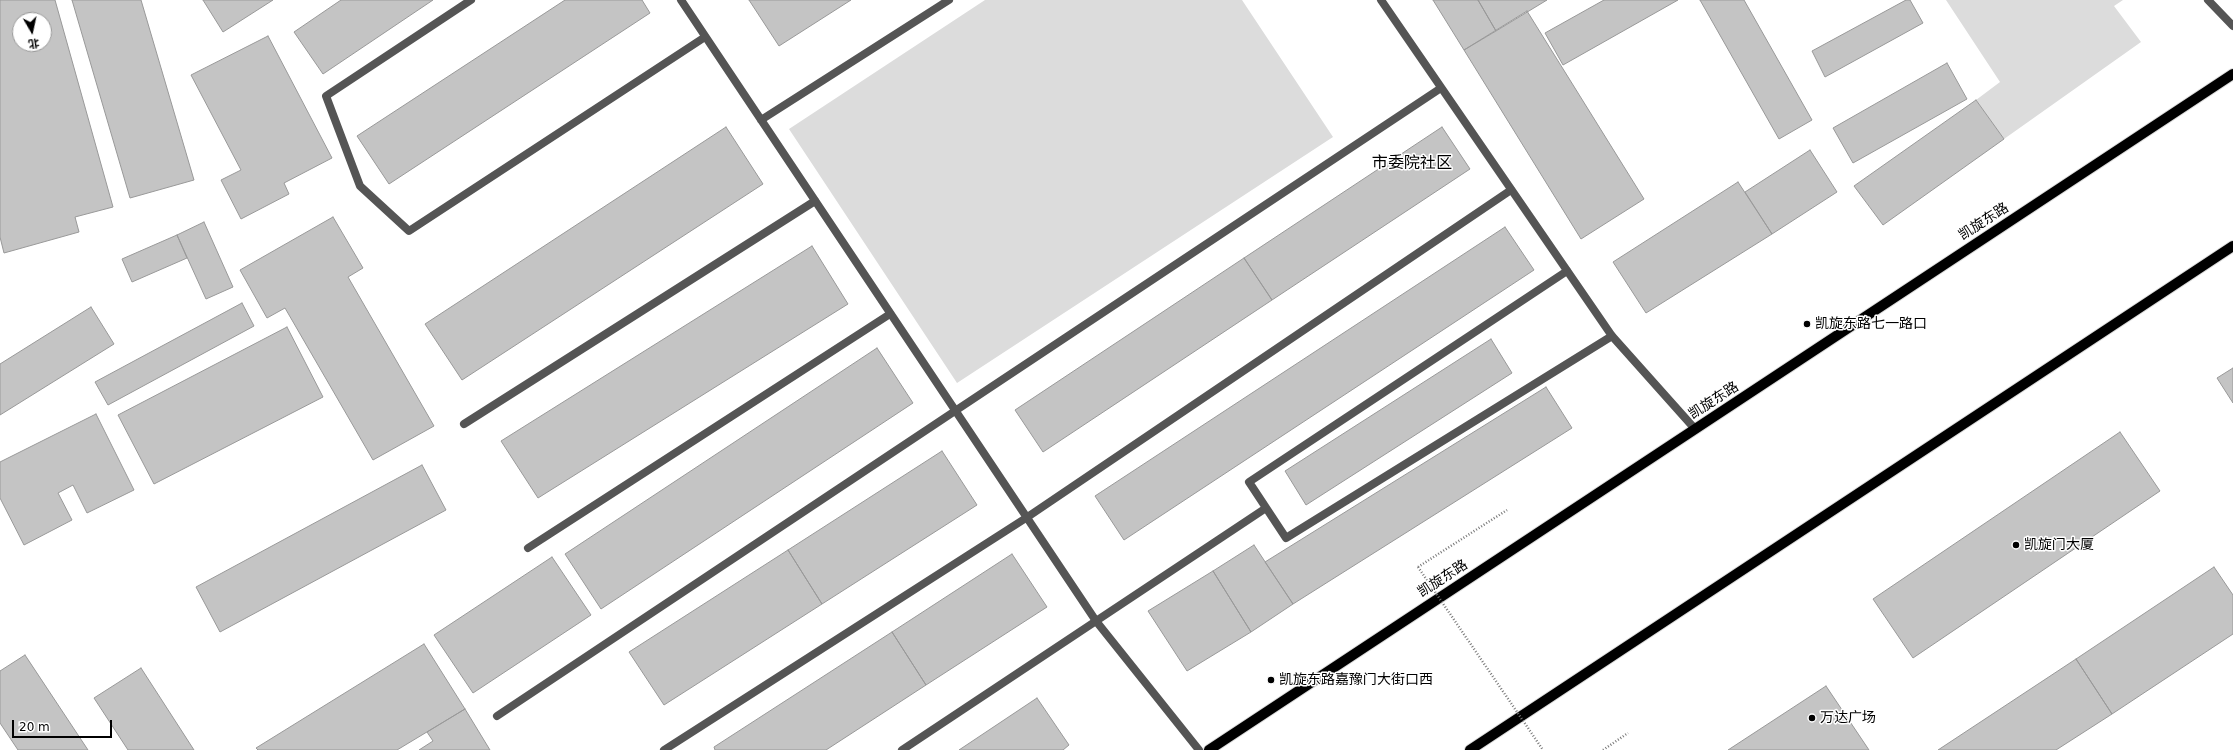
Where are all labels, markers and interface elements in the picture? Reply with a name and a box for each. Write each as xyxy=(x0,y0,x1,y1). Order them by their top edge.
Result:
north arrow xyxy=(12,12,52,52)
text: 北 xyxy=(27,36,40,51)
district label: 市委院社区 xyxy=(1372,154,1452,174)
street label: 凯旋东路 xyxy=(1956,200,2012,244)
place label: 凯旋东路七一路口 xyxy=(1815,316,1927,332)
marker: 凯旋东路七一路口 xyxy=(1802,319,1812,329)
street label: 凯旋东路 xyxy=(1686,379,1742,423)
place label: 凯旋门大厦 xyxy=(2024,537,2094,553)
marker: 凯旋门大厦 xyxy=(2011,540,2021,550)
street label: 凯旋东路 xyxy=(1415,557,1471,601)
place label: 凯旋东路嘉豫门大街口西 xyxy=(1279,672,1433,688)
marker: 凯旋东路嘉豫门大街口西 xyxy=(1266,675,1276,685)
place label: 万达广场 xyxy=(1820,710,1876,726)
scale bar xyxy=(14,712,114,738)
marker: 万达广场 xyxy=(1807,713,1817,723)
text: 20 m xyxy=(19,720,50,734)

